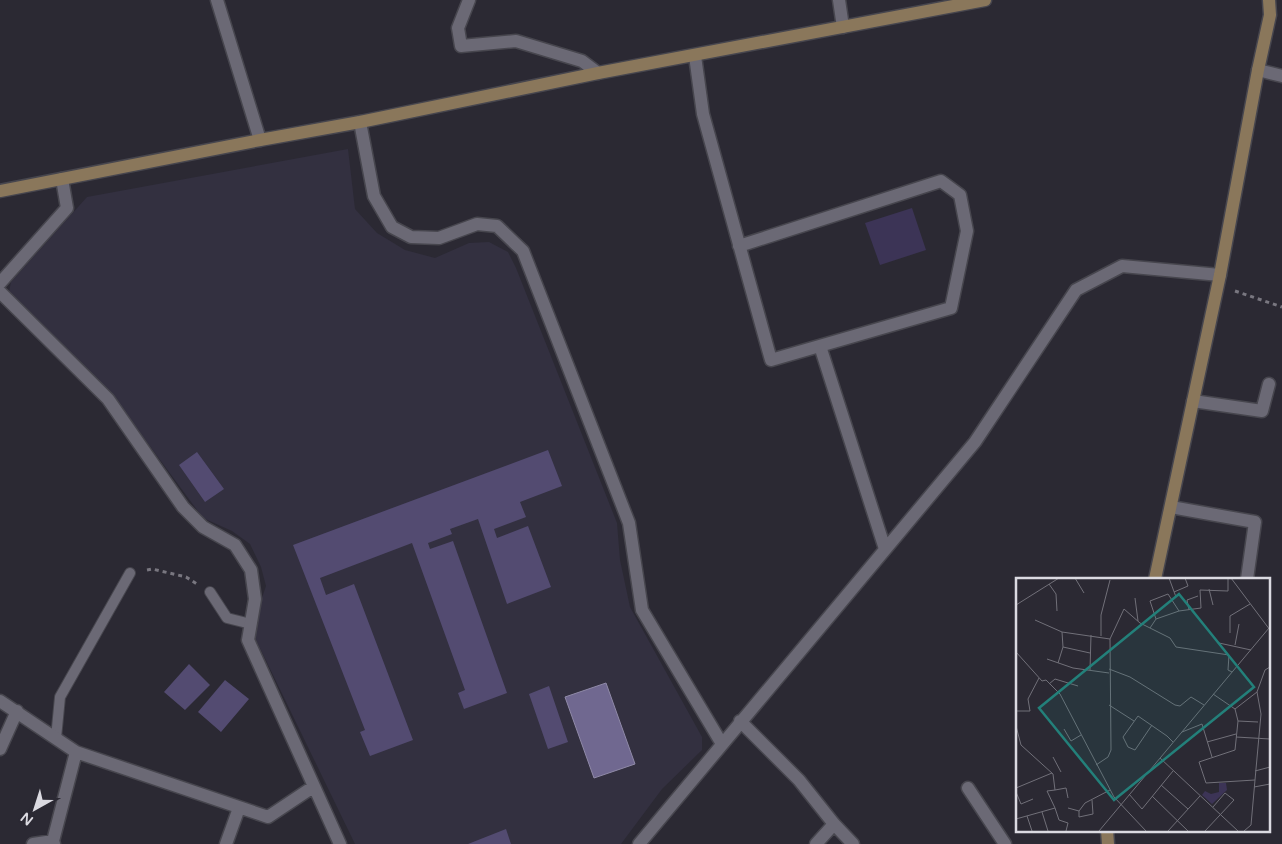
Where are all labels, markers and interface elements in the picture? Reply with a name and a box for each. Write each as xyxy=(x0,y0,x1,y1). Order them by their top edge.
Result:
inset map xyxy=(1016,578,1270,832)
north arrow xyxy=(10,784,60,834)
text: N xyxy=(17,809,37,829)

